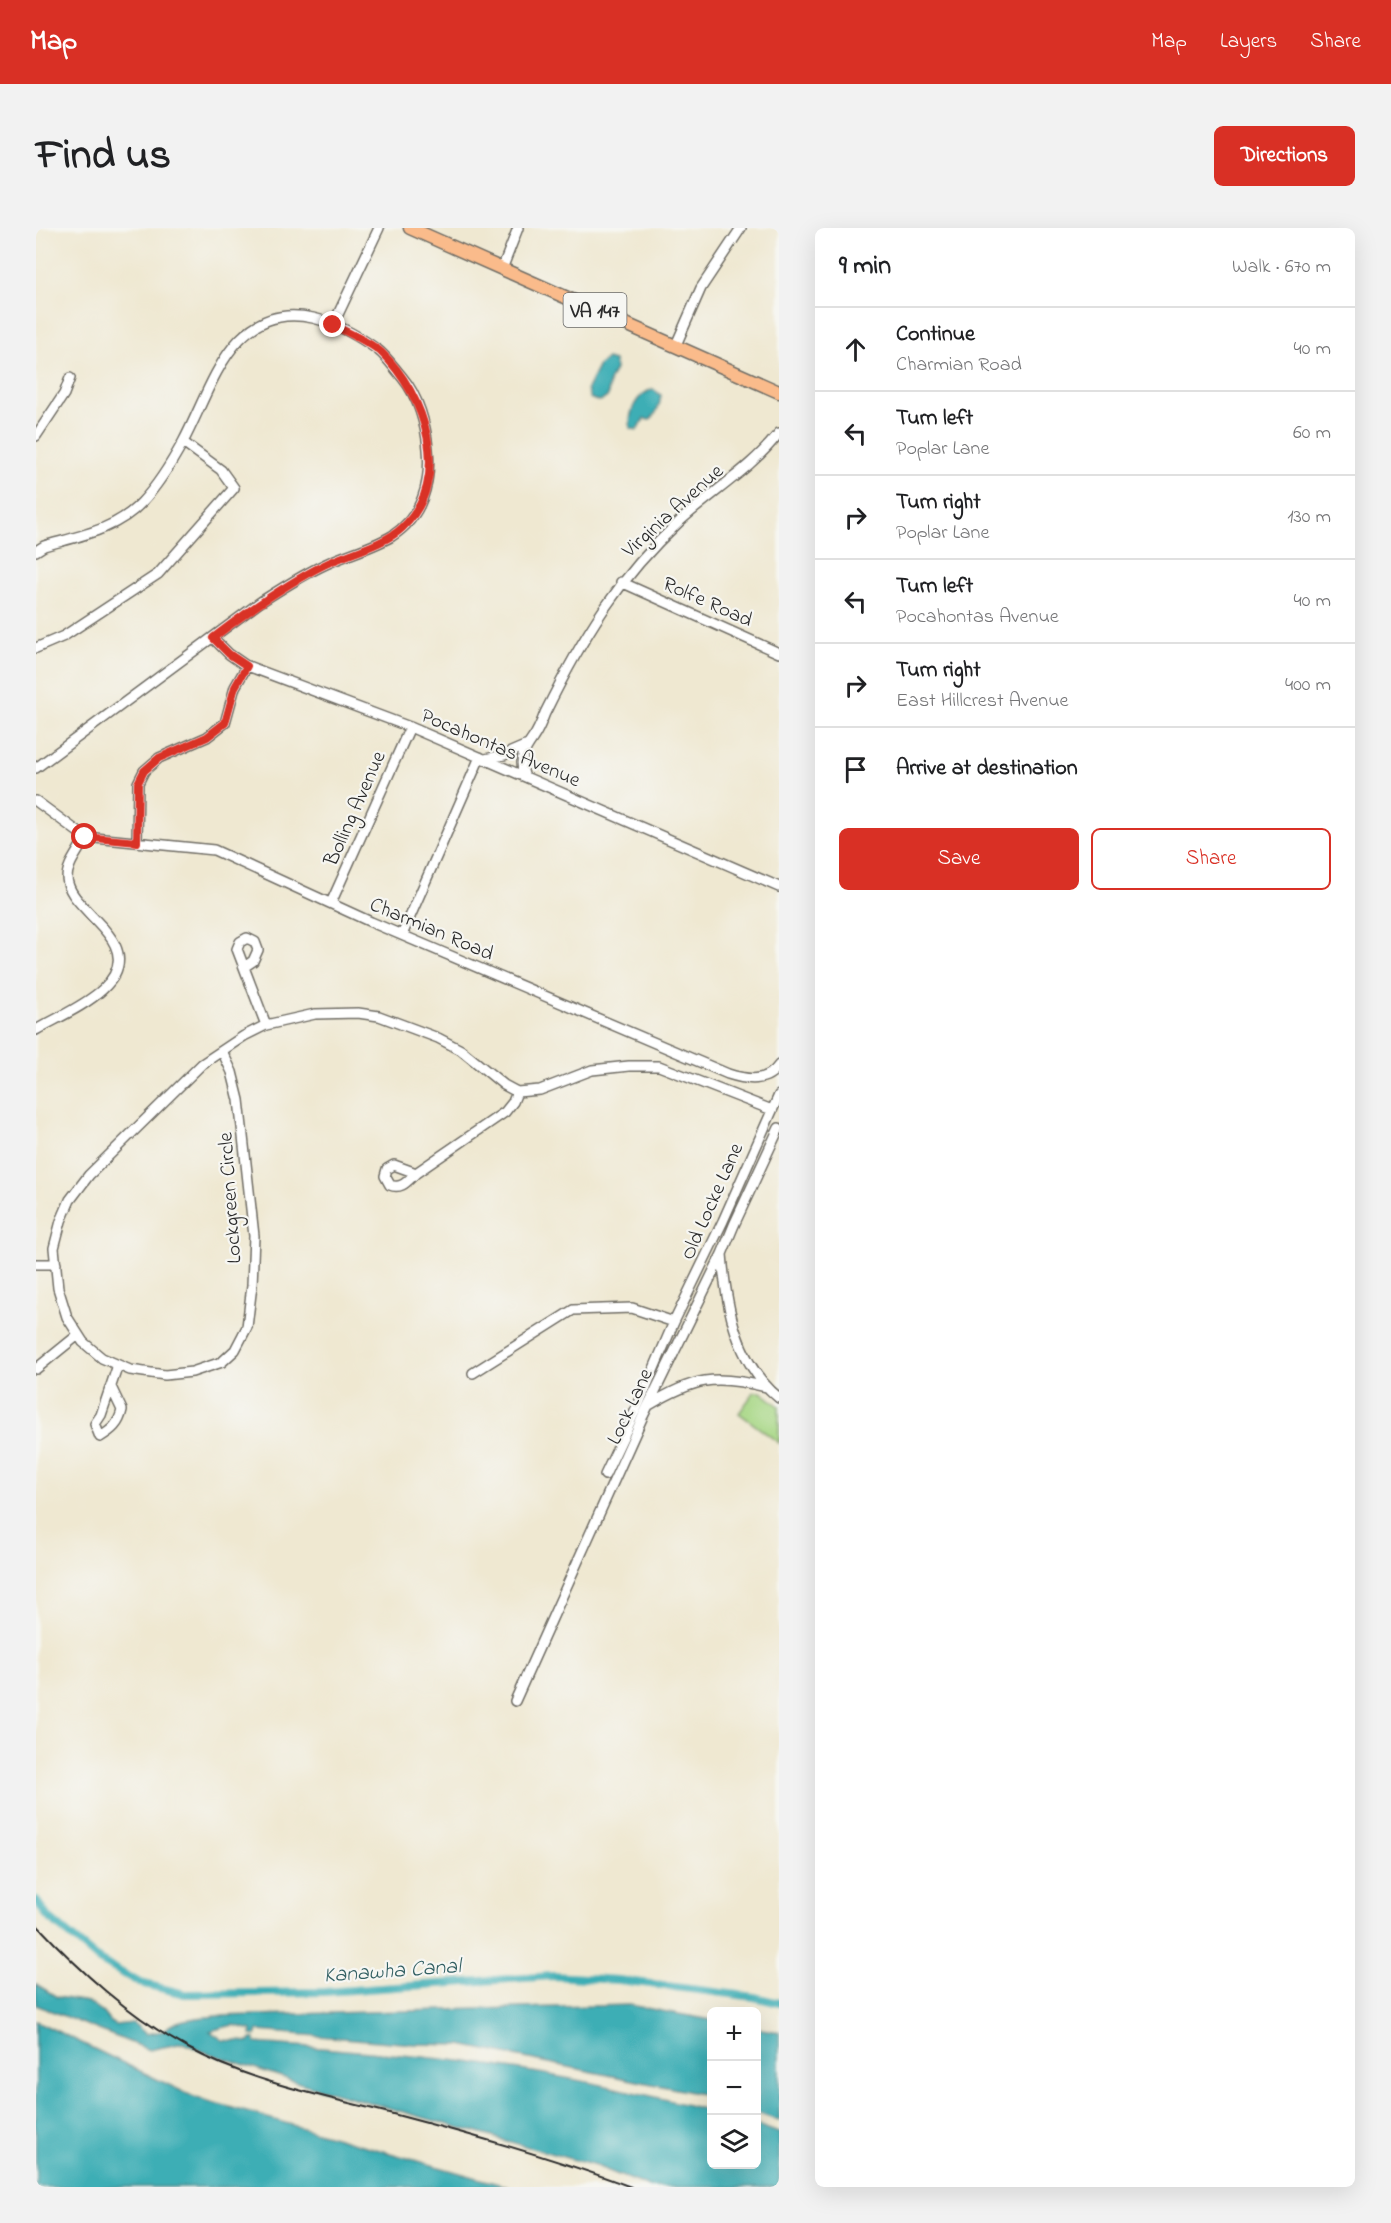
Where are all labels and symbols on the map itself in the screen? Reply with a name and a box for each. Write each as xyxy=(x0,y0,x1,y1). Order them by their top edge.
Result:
road number: VA 147 xyxy=(564,293,626,327)
route end xyxy=(319,311,345,337)
street label: Virginia Avenue xyxy=(615,457,733,568)
street label: Rolfe Road xyxy=(657,570,757,636)
street label: Pocahontas Avenue xyxy=(416,702,585,796)
street label: Bolling Avenue xyxy=(317,746,397,873)
route start xyxy=(71,823,97,849)
street label: Charmian Road xyxy=(365,890,498,970)
street label: Lockgreen Circle xyxy=(211,1130,253,1265)
street label: Old Locke Lane xyxy=(674,1138,752,1265)
street label: Lock Lane xyxy=(600,1363,662,1450)
water label: Kanawha Canal xyxy=(323,1951,464,1993)

